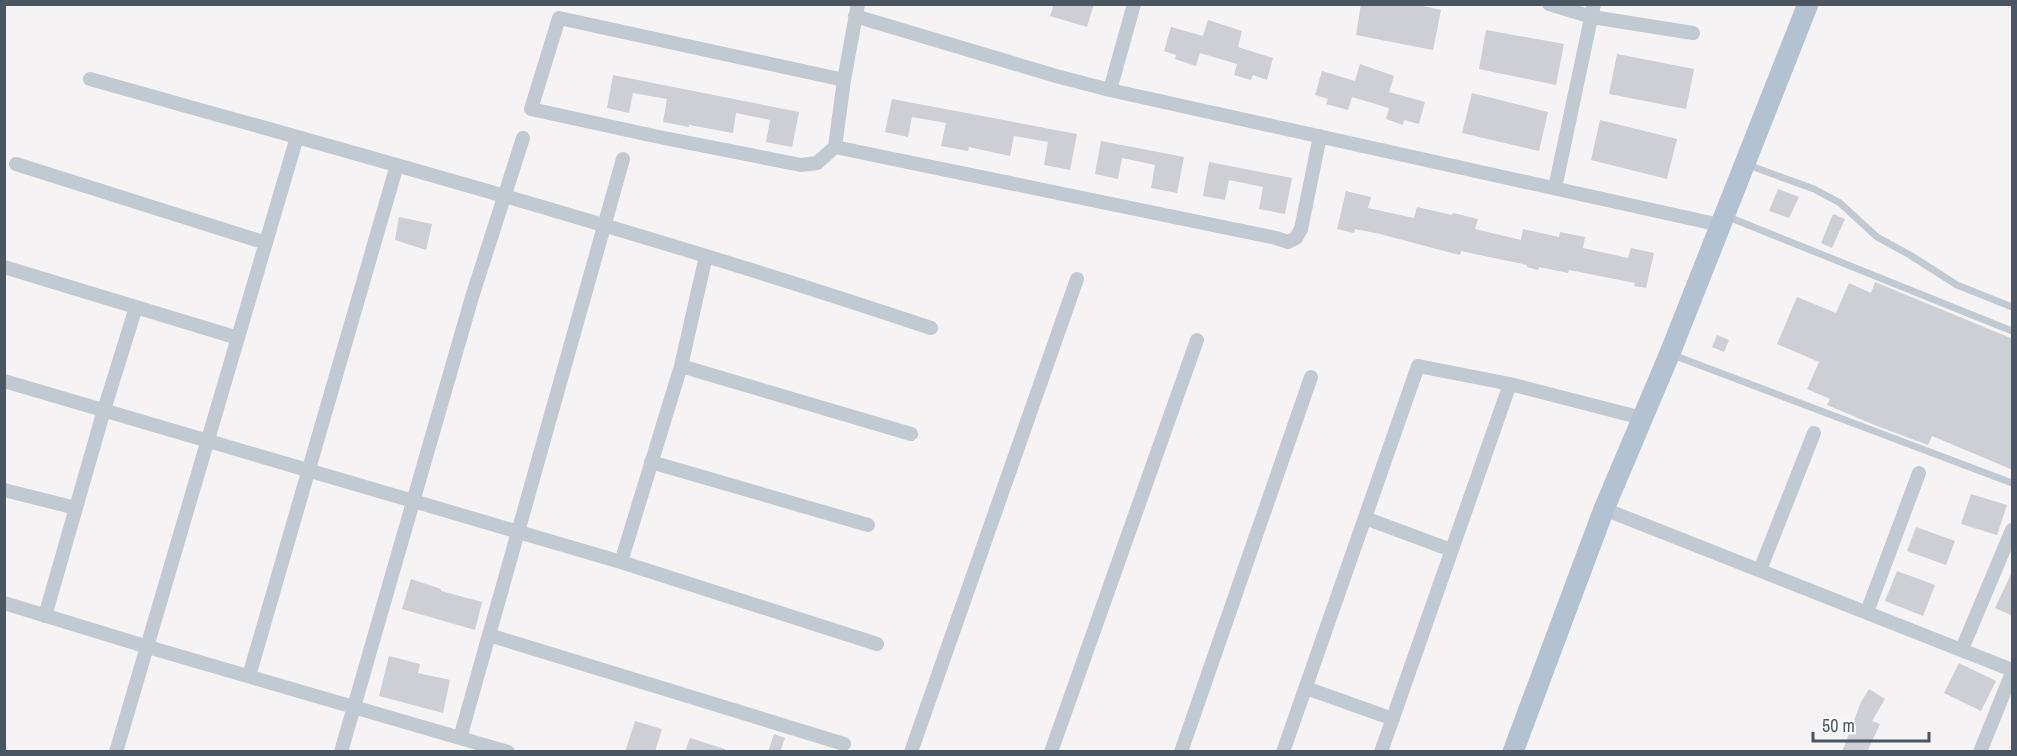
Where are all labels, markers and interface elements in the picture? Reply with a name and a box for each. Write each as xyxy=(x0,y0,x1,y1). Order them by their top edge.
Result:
scale bar xyxy=(1813,705,1928,743)
text: 50 m xyxy=(1822,713,1855,738)

